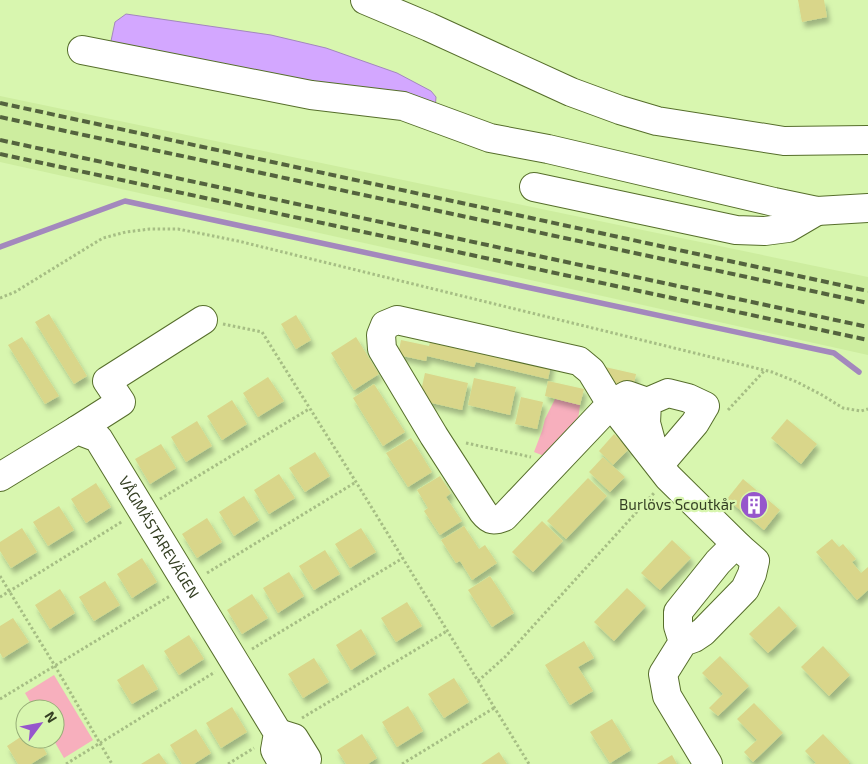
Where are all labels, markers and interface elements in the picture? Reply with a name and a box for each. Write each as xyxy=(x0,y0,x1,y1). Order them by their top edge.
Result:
street label: VÅGMÄSTAREVÄGEN xyxy=(115,473,203,601)
building icon: Burlövs Scoutkår xyxy=(739,490,769,520)
place label: Burlövs Scoutkår xyxy=(619,495,735,513)
north arrow xyxy=(15,699,65,749)
text: N xyxy=(42,708,61,726)

